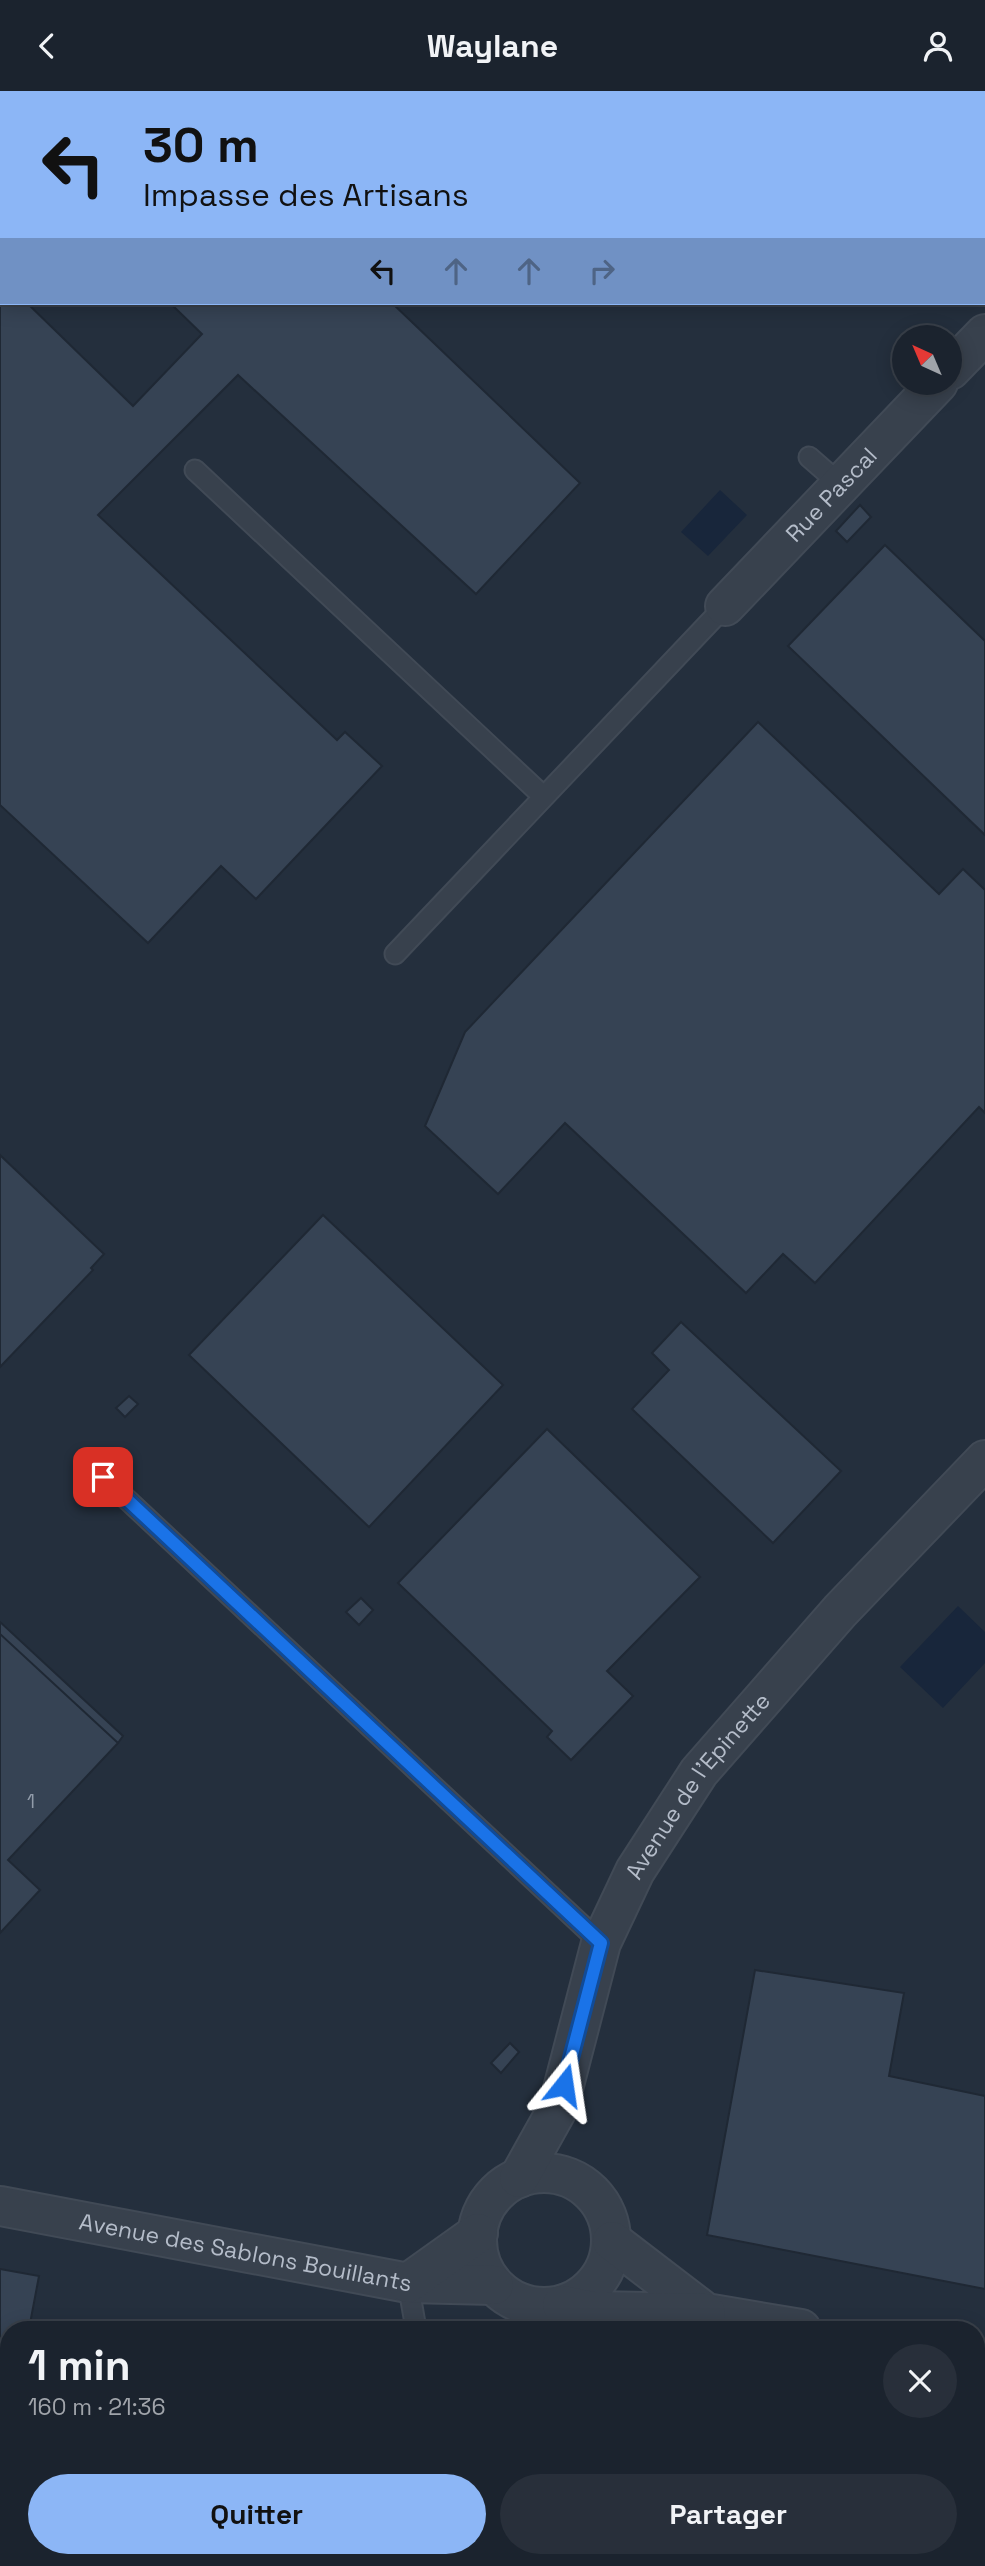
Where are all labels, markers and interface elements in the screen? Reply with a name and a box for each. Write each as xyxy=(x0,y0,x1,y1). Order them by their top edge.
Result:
text: Waylane xyxy=(427,26,558,66)
icon: back xyxy=(28,27,66,65)
icon: person xyxy=(919,27,957,65)
text: 30 m xyxy=(143,114,259,176)
icon: left xyxy=(28,119,119,210)
text: Impasse des Artisans xyxy=(143,175,469,215)
icon: left xyxy=(364,252,402,290)
icon: ahead xyxy=(437,252,475,290)
icon: ahead xyxy=(510,252,548,290)
icon: right xyxy=(583,252,621,290)
north arrow xyxy=(892,325,962,395)
map controls xyxy=(892,325,962,395)
street label: Rue Pascal xyxy=(779,441,884,548)
pin xyxy=(73,1447,133,1507)
icon: arrive xyxy=(84,1458,122,1496)
street label: Avenue de l'Epinette xyxy=(618,1686,777,1884)
house number: 1 xyxy=(27,1789,35,1814)
position arrow xyxy=(527,2048,601,2122)
street label: Avenue des Sablons Bouillants xyxy=(77,2206,415,2298)
text: 1 min xyxy=(28,2339,131,2392)
button: close xyxy=(883,2344,957,2418)
text: 160 m · 21:36 xyxy=(28,2392,166,2422)
button: Quitter xyxy=(28,2474,486,2554)
button: Partager xyxy=(500,2474,957,2554)

